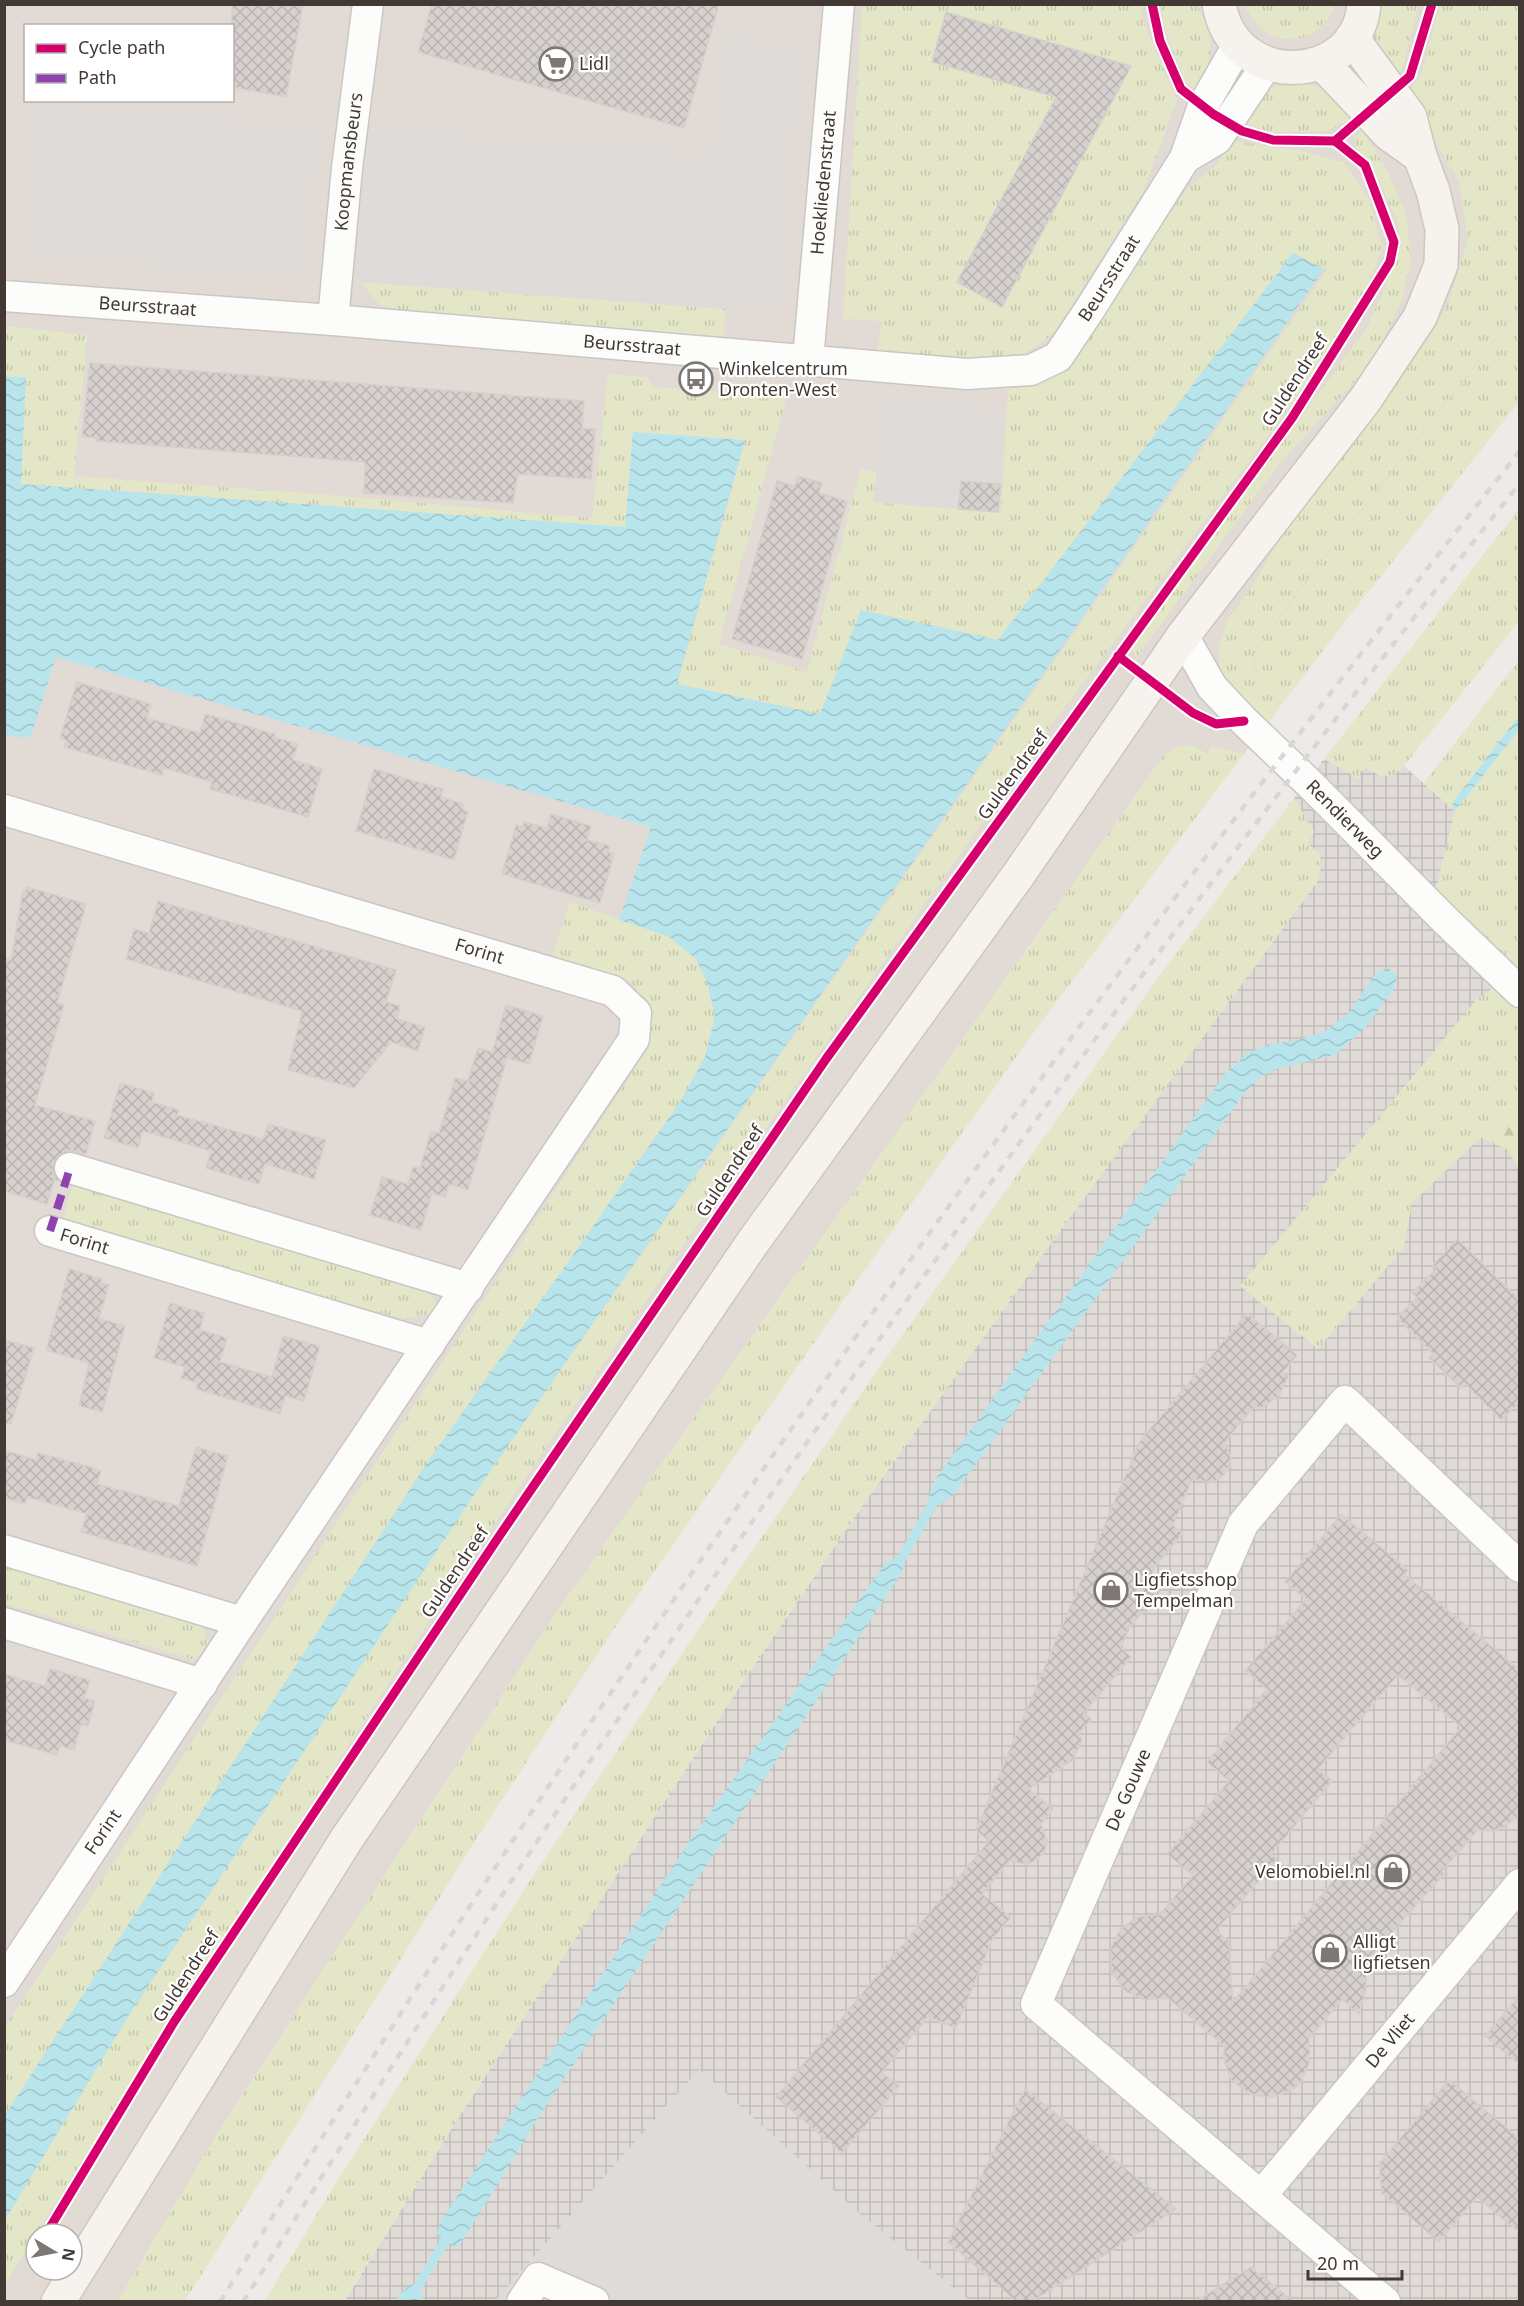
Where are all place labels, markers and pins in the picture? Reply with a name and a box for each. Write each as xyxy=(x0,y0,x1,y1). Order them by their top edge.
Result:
supermarket icon: Lidl xyxy=(538,46,574,82)
place label: Lidl xyxy=(579,51,609,75)
place label: Winkelcentrum Dronten-West xyxy=(719,356,848,401)
bus stop icon: Winkelcentrum Dronten-West xyxy=(678,361,714,397)
place label: Ligfietsshop Tempelman xyxy=(1134,1567,1237,1612)
shop icon: Ligfietsshop Tempelman xyxy=(1093,1572,1129,1608)
shop icon: Velomobiel.nl xyxy=(1375,1854,1411,1890)
place label: Velomobiel.nl xyxy=(1255,1859,1370,1883)
place label: Alligt ligfietsen xyxy=(1353,1929,1431,1974)
shop icon: Alligt ligfietsen xyxy=(1312,1934,1348,1970)

